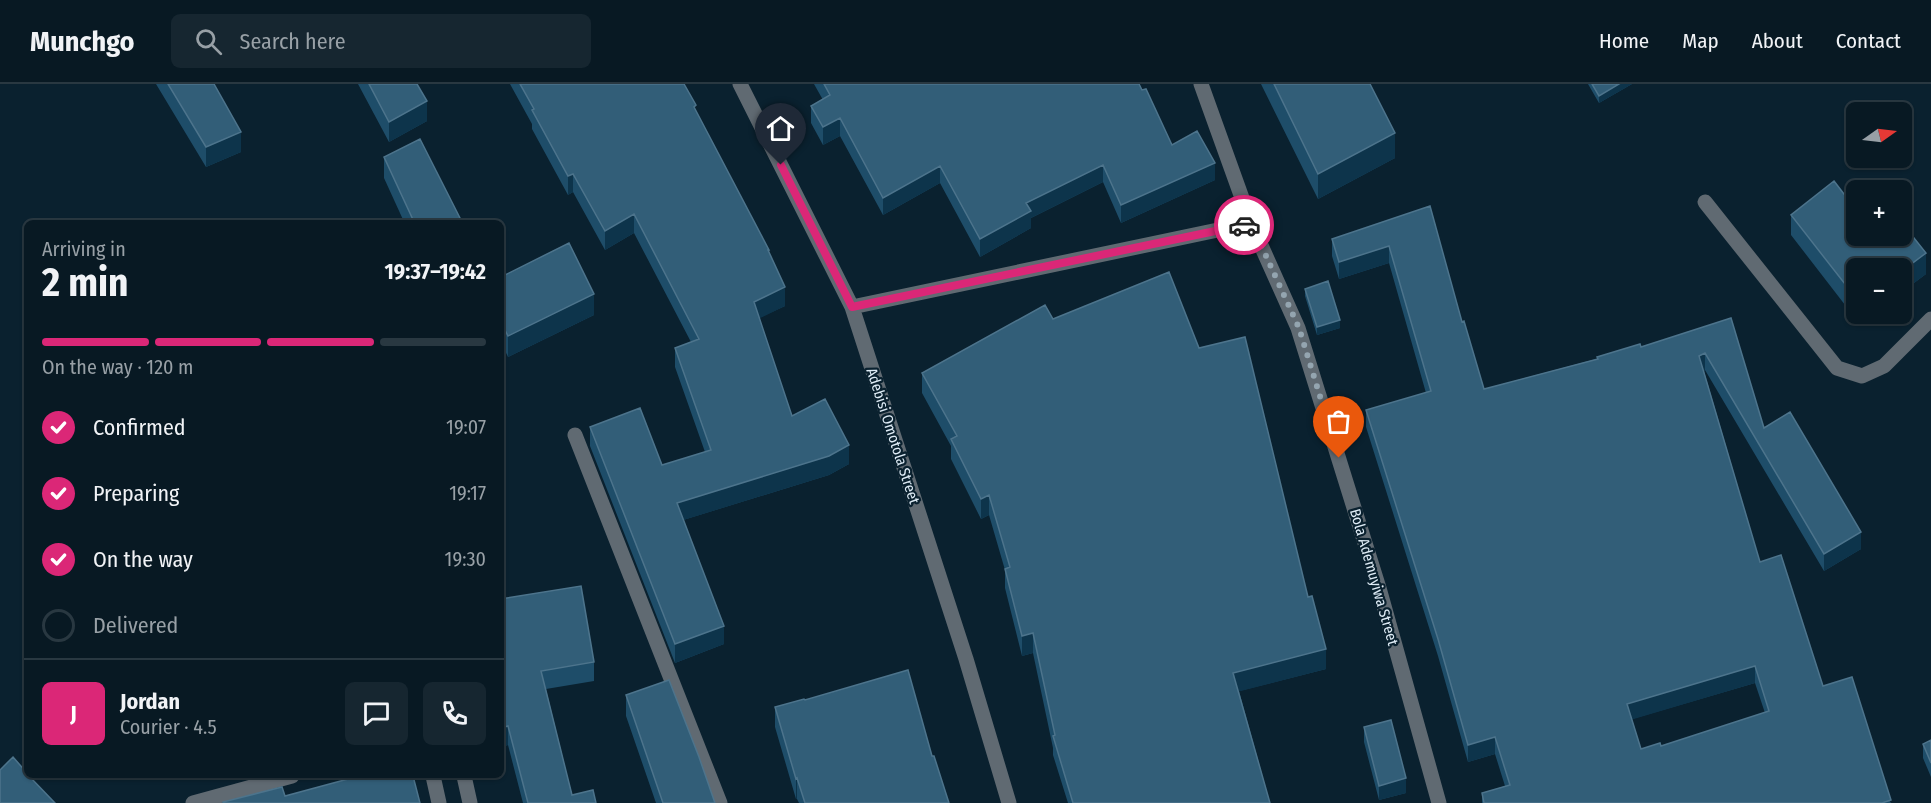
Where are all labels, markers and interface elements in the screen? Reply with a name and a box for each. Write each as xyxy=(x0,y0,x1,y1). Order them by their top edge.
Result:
search box xyxy=(171,14,591,68)
text: Munchgo xyxy=(30,25,135,58)
icon: search xyxy=(192,25,225,58)
text: Search here xyxy=(240,28,346,55)
text: Home xyxy=(1599,28,1649,54)
text: Map xyxy=(1682,28,1719,54)
text: About xyxy=(1752,28,1803,54)
text: Contact xyxy=(1836,28,1901,54)
north arrow xyxy=(1846,102,1912,168)
map controls xyxy=(1846,102,1912,324)
pin xyxy=(755,103,806,165)
icon: home xyxy=(764,112,797,145)
button: + xyxy=(1846,180,1912,246)
courier xyxy=(1214,195,1274,255)
icon: car xyxy=(1228,209,1261,242)
text: Arriving in xyxy=(42,237,126,261)
text: 19:37–19:42 xyxy=(384,258,486,285)
button: − xyxy=(1846,258,1912,324)
text: 2 min xyxy=(42,260,128,306)
text: On the way · 120 m xyxy=(42,355,193,379)
street label: Adebisi Omotola Street xyxy=(863,366,924,506)
pin xyxy=(1313,396,1364,458)
icon: bag xyxy=(1322,405,1355,438)
icon: check xyxy=(42,411,75,444)
text: Confirmed xyxy=(93,414,186,441)
text: 19:07 xyxy=(446,415,486,439)
icon: check xyxy=(42,477,75,510)
text: Preparing xyxy=(93,480,179,507)
text: 19:17 xyxy=(449,481,486,505)
street label: Bola Ademuyiwa Street xyxy=(1346,507,1402,648)
icon: check xyxy=(42,543,75,576)
text: On the way xyxy=(93,546,193,573)
text: 19:30 xyxy=(445,547,486,571)
text: Delivered xyxy=(93,612,178,639)
button: chat xyxy=(345,682,408,745)
button: phone xyxy=(423,682,486,745)
text: Jordan xyxy=(120,688,180,715)
text: J xyxy=(70,700,77,727)
text: Courier · 4.5 xyxy=(120,715,217,739)

